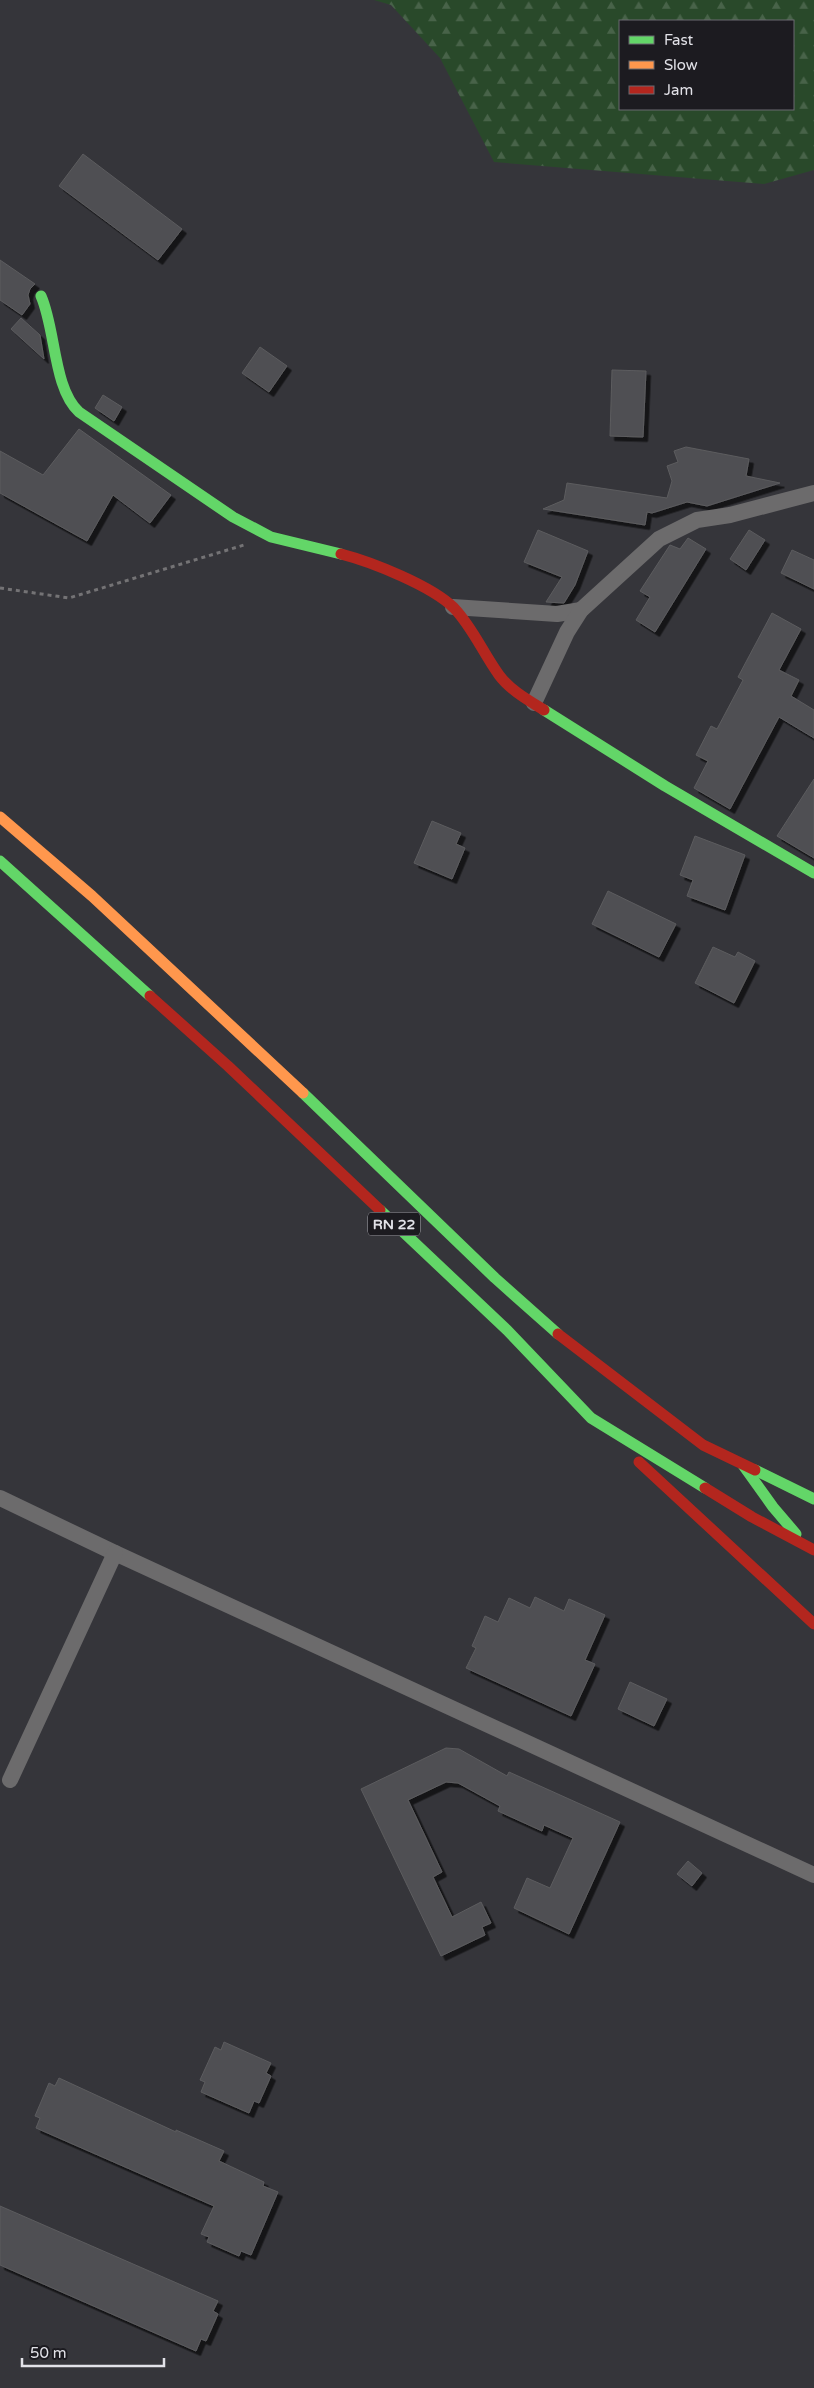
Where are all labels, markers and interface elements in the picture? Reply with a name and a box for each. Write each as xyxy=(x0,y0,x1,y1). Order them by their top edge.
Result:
legend xyxy=(619,20,794,110)
text: Fast xyxy=(664,31,694,49)
text: Slow xyxy=(664,56,698,74)
text: Jam xyxy=(664,81,693,99)
road number: RN 22 xyxy=(368,1212,420,1236)
scale bar xyxy=(22,2336,165,2368)
text: 50 m xyxy=(30,2344,67,2362)

